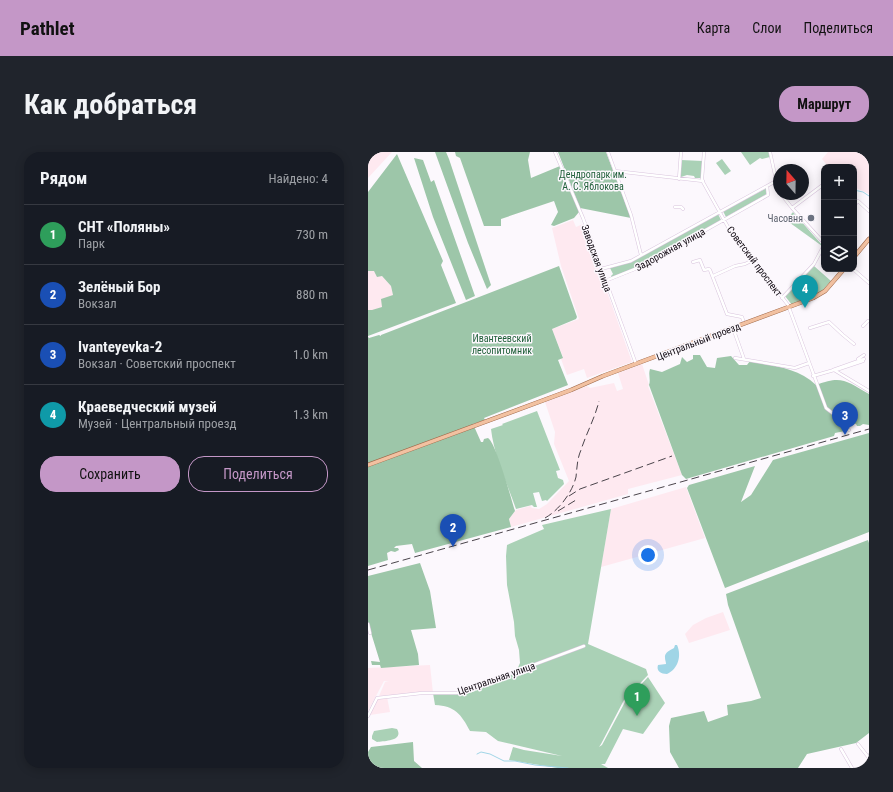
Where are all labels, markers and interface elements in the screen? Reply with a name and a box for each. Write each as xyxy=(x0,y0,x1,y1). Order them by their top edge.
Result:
text: Pathlet xyxy=(20,17,75,40)
text: Карта xyxy=(697,20,730,36)
text: Слои xyxy=(752,20,782,36)
text: Поделиться xyxy=(804,20,873,36)
button: Маршрут xyxy=(779,86,869,122)
text: Как добраться xyxy=(24,88,197,121)
north arrow xyxy=(773,164,809,200)
map controls xyxy=(821,164,857,272)
button: + xyxy=(821,164,857,200)
text: Рядом xyxy=(40,168,87,188)
park label: Дендропарк им. А. С. Яблокова xyxy=(559,169,627,192)
text: Найдено: 4 xyxy=(268,171,328,186)
button: − xyxy=(821,200,857,236)
place label: Часовня xyxy=(768,213,803,224)
marker: Часовня xyxy=(806,213,816,223)
text: СНТ «Поляны» xyxy=(78,218,170,236)
street label: Заводская улица xyxy=(579,223,614,293)
street label: Советский проспект xyxy=(725,224,784,298)
street label: Задорожная улица xyxy=(633,226,707,273)
text: 1 xyxy=(50,227,56,242)
text: 730 m xyxy=(296,227,328,242)
text: Парк xyxy=(78,236,105,251)
button: layers xyxy=(821,236,857,272)
pin: 4 xyxy=(792,275,818,308)
text: Зелёный Бор xyxy=(78,278,160,296)
text: 2 xyxy=(50,287,56,302)
text: 880 m xyxy=(296,287,328,302)
text: Вокзал xyxy=(78,296,117,311)
street label: Центральный проезд xyxy=(655,320,742,363)
park label: Ивантеевский лесопитомник xyxy=(472,333,532,356)
text: Ivanteyevka-2 xyxy=(78,338,162,356)
text: 3 xyxy=(50,347,56,362)
text: 1.0 km xyxy=(293,347,328,362)
text: Вокзал · Советский проспект xyxy=(78,356,236,371)
text: Краеведческий музей xyxy=(78,398,217,416)
pin: 3 xyxy=(832,402,858,435)
text: 4 xyxy=(50,407,56,422)
text: 1.3 km xyxy=(293,407,328,422)
text: Музей · Центральный проезд xyxy=(78,416,236,431)
button: Сохранить xyxy=(40,456,180,492)
button: Поделиться xyxy=(188,456,328,492)
pin: 2 xyxy=(440,514,466,547)
your location xyxy=(638,545,658,565)
street label: Центральная улица xyxy=(456,660,537,697)
pin: 1 xyxy=(624,683,650,716)

